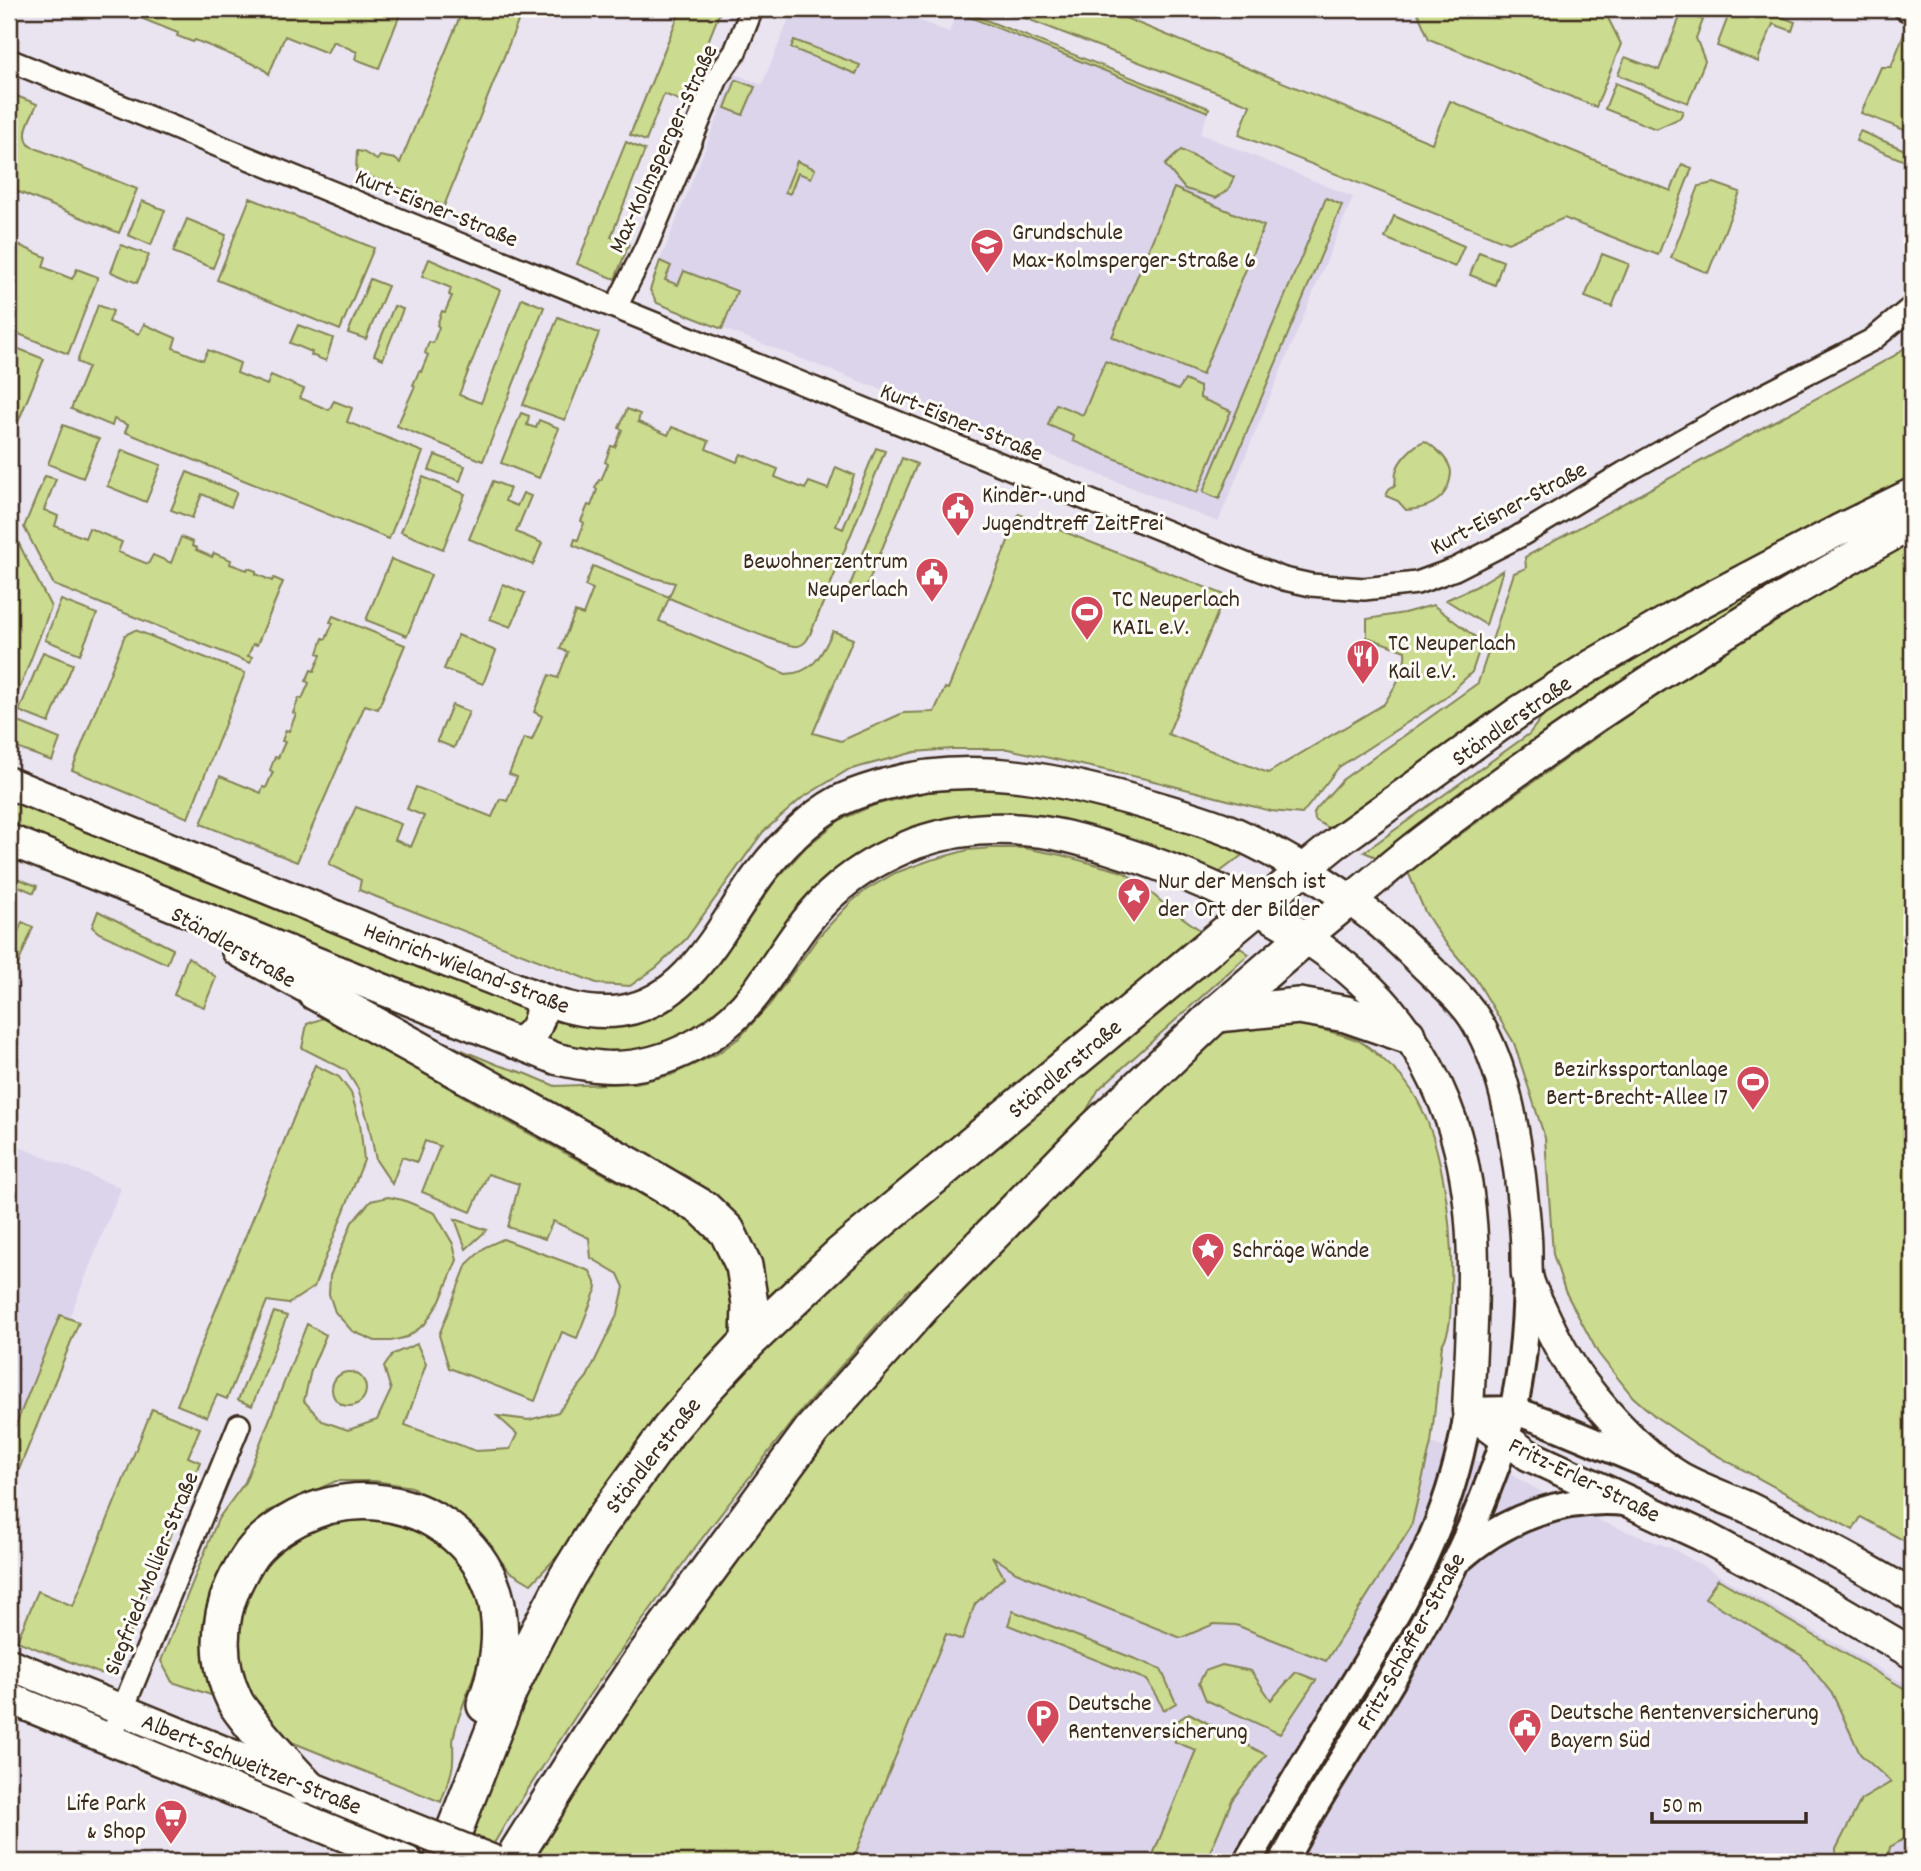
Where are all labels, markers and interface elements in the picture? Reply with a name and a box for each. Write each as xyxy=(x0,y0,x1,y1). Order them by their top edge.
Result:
street label: Max-Kolmsperger-Straße xyxy=(601,39,728,259)
street label: Kurt-Eisner-Straße xyxy=(349,162,523,258)
place label: Grundschule Max-Kolmsperger-Straße 6 xyxy=(1012,217,1256,279)
school or university icon: Grundschule Max-Kolmsperger-Straße 6 xyxy=(968,226,1006,275)
street label: Kurt-Eisner-Straße xyxy=(874,376,1048,472)
street label: Kurt-Eisner-Straße xyxy=(1425,454,1594,565)
place label: Kinder- und Jugendtreff ZeitFrei xyxy=(982,480,1164,542)
public building icon: Kinder- und Jugendtreff ZeitFrei xyxy=(939,489,977,538)
place label: Bewohnerzentrum Neuperlach xyxy=(743,546,908,608)
public building icon: Bewohnerzentrum Neuperlach xyxy=(913,555,951,604)
place label: TC Neuperlach KAIL e.V. xyxy=(1112,584,1240,646)
sports icon: TC Neuperlach KAIL e.V. xyxy=(1068,593,1106,642)
place label: TC Neuperlach Kail e.V. xyxy=(1388,628,1516,690)
restaurant icon: TC Neuperlach Kail e.V. xyxy=(1344,637,1382,686)
street label: Ständlerstraße xyxy=(1446,668,1580,777)
place label: Nur der Mensch ist der Ort der Bilder xyxy=(1158,866,1326,928)
place icon: Nur der Mensch ist der Ort der Bilder xyxy=(1115,875,1153,924)
street label: Ständlerstraße xyxy=(163,899,302,998)
street label: Heinrich-Wieland-Straße xyxy=(358,915,574,1025)
street label: Ständlerstraße xyxy=(1001,1012,1130,1128)
place label: Bezirkssportanlage Bert-Brecht-Allee 17 xyxy=(1546,1054,1728,1116)
sports icon: Bezirkssportanlage Bert-Brecht-Allee 17 xyxy=(1734,1063,1772,1112)
place icon: Schräge Wände xyxy=(1189,1230,1227,1279)
place label: Schräge Wände xyxy=(1232,1235,1369,1269)
street label: Ständlerstraße xyxy=(598,1391,711,1522)
street label: Fritz-Erler-Straße xyxy=(1502,1430,1665,1533)
street label: Siegfried-Mollier-Straße xyxy=(96,1467,209,1681)
street label: Fritz-Schäffer-Straße xyxy=(1350,1547,1476,1738)
place label: Deutsche Rentenversicherung xyxy=(1068,1688,1248,1750)
parking icon: Deutsche Rentenversicherung xyxy=(1024,1697,1062,1746)
place label: Deutsche Rentenversicherung Bayern Süd xyxy=(1550,1697,1819,1759)
street label: Albert-Schweitzer-Straße xyxy=(136,1706,366,1825)
public building icon: Deutsche Rentenversicherung Bayern Süd xyxy=(1506,1706,1544,1755)
scale bar xyxy=(1652,1780,1806,1824)
place label: Life Park & Shop xyxy=(66,1788,146,1850)
text: 50 m xyxy=(1662,1793,1702,1823)
supermarket icon: Life Park & Shop xyxy=(152,1797,190,1846)

